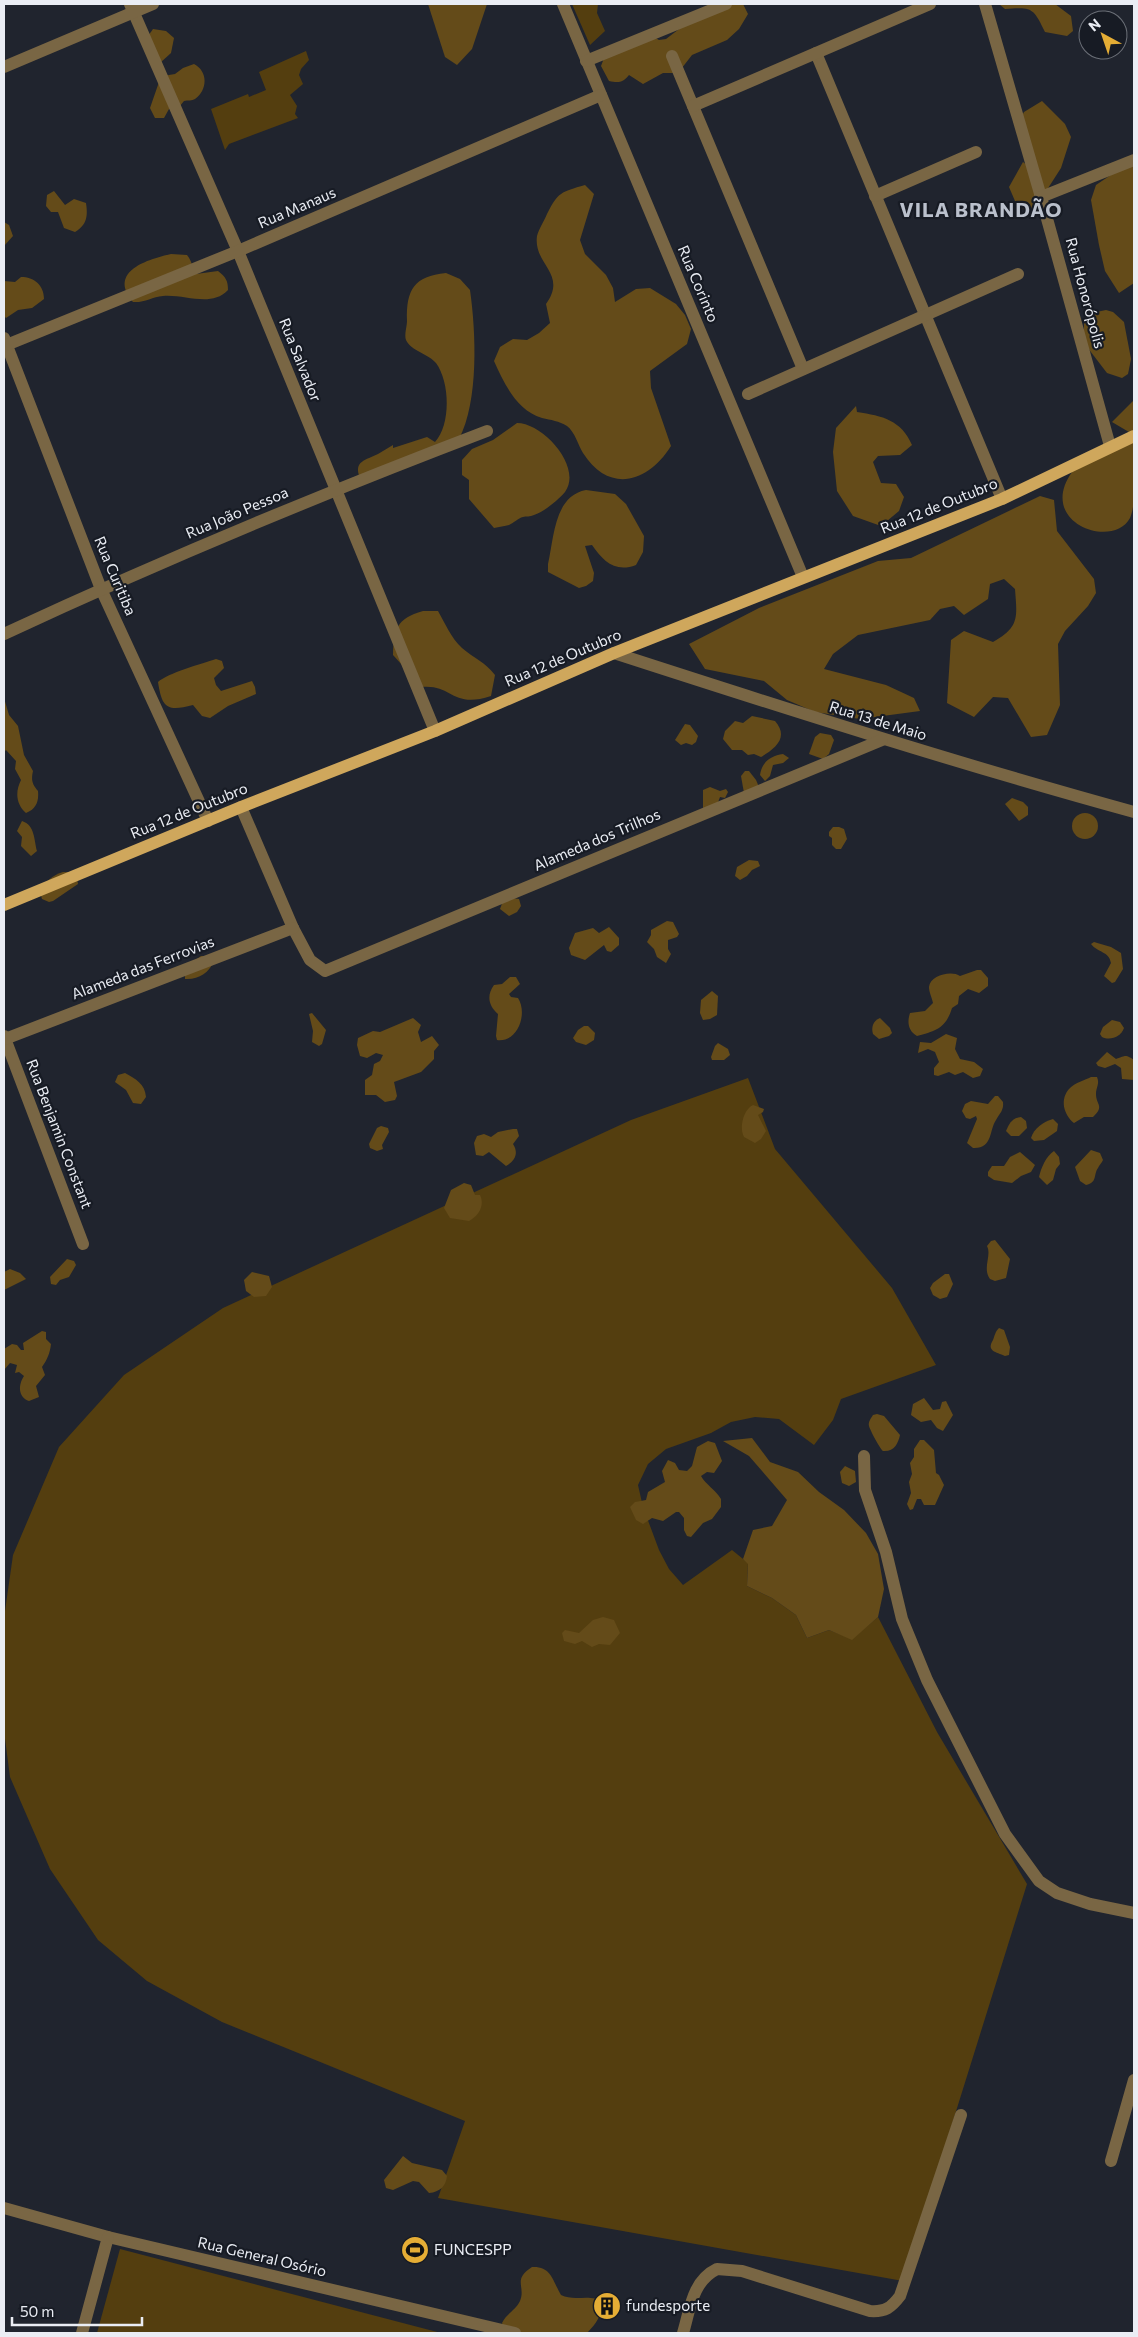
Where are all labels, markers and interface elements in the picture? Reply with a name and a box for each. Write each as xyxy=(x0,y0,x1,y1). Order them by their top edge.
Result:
north arrow xyxy=(1078,10,1128,60)
text: N xyxy=(1085,15,1104,35)
street label: Rua Manaus xyxy=(255,183,338,232)
district label: VILA BRANDÃO xyxy=(900,197,1062,221)
street label: Rua Honorópolis xyxy=(1063,235,1109,350)
street label: Rua Corinto xyxy=(675,242,723,325)
street label: Rua Salvador xyxy=(276,315,326,404)
street label: Rua 12 de Outubro xyxy=(877,473,1000,537)
street label: Rua João Pessoa xyxy=(183,482,291,542)
street label: Rua Curitiba xyxy=(91,533,141,618)
street label: Rua 12 de Outubro xyxy=(502,624,624,690)
street label: Rua 13 de Maio xyxy=(827,697,929,743)
street label: Rua 12 de Outubro xyxy=(127,778,250,842)
street label: Alameda dos Trilhos xyxy=(531,804,663,874)
street label: Alameda das Ferrovias xyxy=(69,931,217,1003)
street label: Rua Benjamin Constant xyxy=(23,1056,97,1211)
street label: Rua General Osório xyxy=(196,2232,328,2280)
sports icon: FUNCESPP xyxy=(400,2235,430,2265)
place label: FUNCESPP xyxy=(434,2240,512,2258)
building icon: fundesporte xyxy=(592,2291,622,2321)
scale bar xyxy=(12,2294,142,2326)
place label: fundesporte xyxy=(626,2296,710,2314)
text: 50 m xyxy=(20,2302,54,2320)

